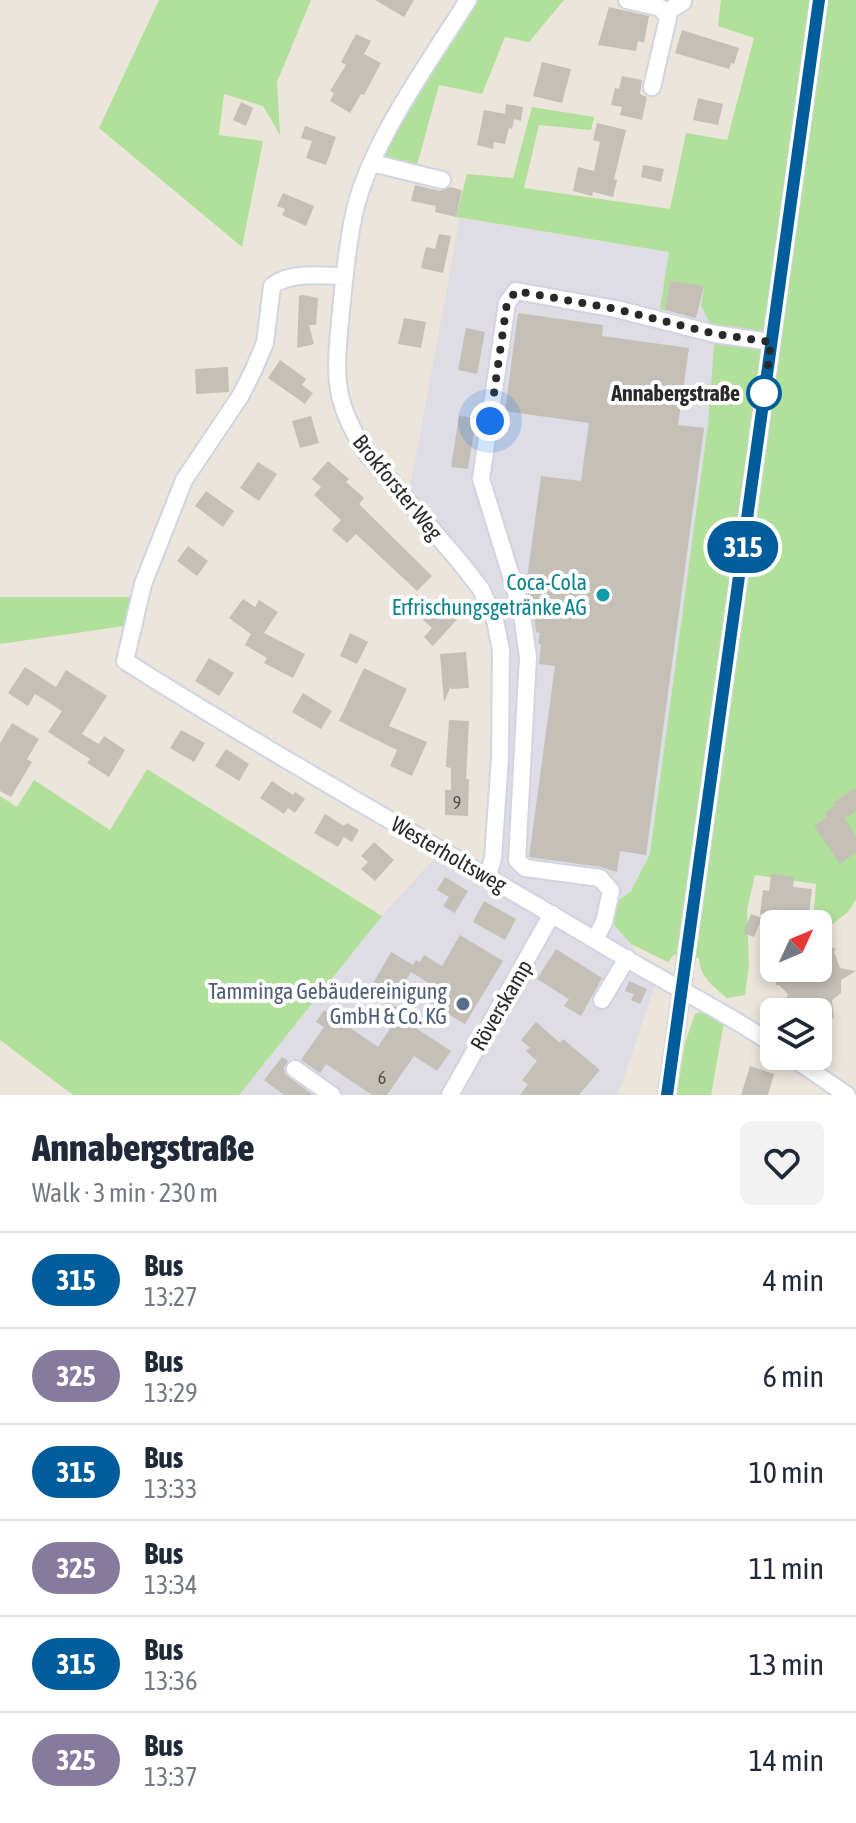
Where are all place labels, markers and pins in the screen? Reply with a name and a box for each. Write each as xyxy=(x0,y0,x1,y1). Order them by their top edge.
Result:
marker: Annabergstraße xyxy=(747,376,781,410)
place label: Annabergstraße xyxy=(610,380,740,406)
place label: Coca-Cola Erfrischungsgetränke AG xyxy=(392,569,587,620)
marker: Coca-Cola Erfrischungsgetränke AG xyxy=(594,586,612,604)
place label: Tamminga Gebäudereinigung GmbH & Co. KG xyxy=(208,978,448,1029)
marker: Tamminga Gebäudereinigung GmbH & Co. KG xyxy=(454,995,472,1013)

